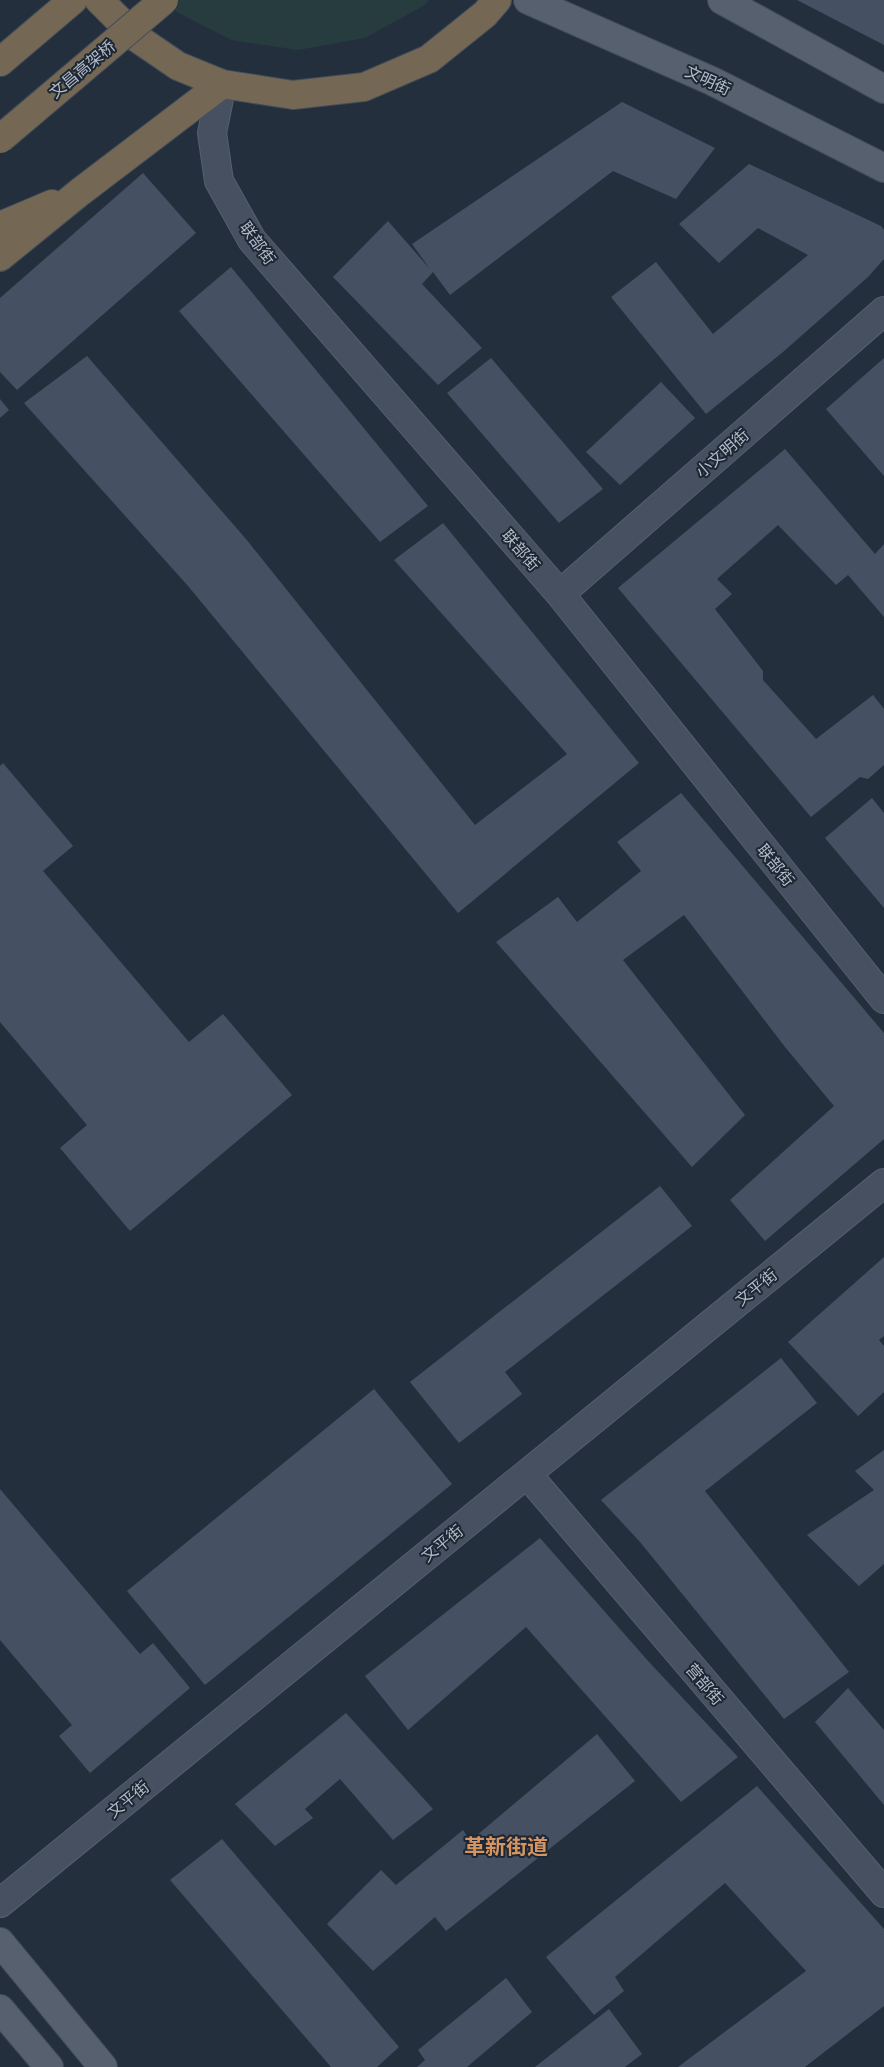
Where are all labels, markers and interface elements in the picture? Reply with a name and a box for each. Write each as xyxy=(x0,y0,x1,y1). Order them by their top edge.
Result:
street label: 文昌高架桥 xyxy=(44,35,120,104)
street label: 文明街 xyxy=(681,60,734,101)
street label: 联部街 xyxy=(234,217,281,269)
street label: 小文明街 xyxy=(691,424,754,483)
street label: 联部街 xyxy=(496,525,545,576)
street label: 联部街 xyxy=(752,839,800,891)
street label: 文平街 xyxy=(730,1263,782,1311)
street label: 文平街 xyxy=(416,1519,468,1567)
street label: 营部街 xyxy=(680,1659,729,1710)
street label: 文平街 xyxy=(102,1775,154,1823)
district label: 革新街道 xyxy=(464,1832,548,1861)

